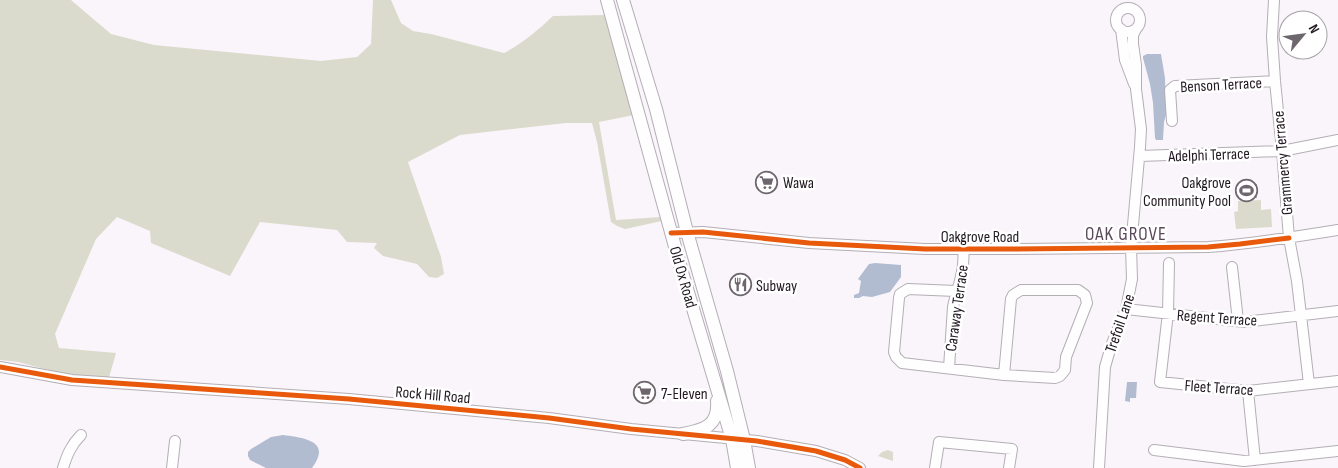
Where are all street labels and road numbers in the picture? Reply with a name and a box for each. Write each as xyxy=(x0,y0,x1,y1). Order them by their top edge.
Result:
street label: Benson Terrace xyxy=(1180,74,1262,97)
street label: Grammercy Terrace xyxy=(1269,110,1298,216)
street label: Adelphi Terrace xyxy=(1167,145,1250,166)
street label: Oakgrove Road xyxy=(941,228,1019,247)
street label: Old Ox Road xyxy=(665,244,700,310)
street label: Caraway Terrace xyxy=(942,264,973,353)
street label: Trefoil Lane xyxy=(1102,292,1139,355)
street label: Regent Terrace xyxy=(1176,306,1258,331)
street label: Fleet Terrace xyxy=(1184,377,1254,400)
street label: Rock Hill Road xyxy=(395,383,471,408)

